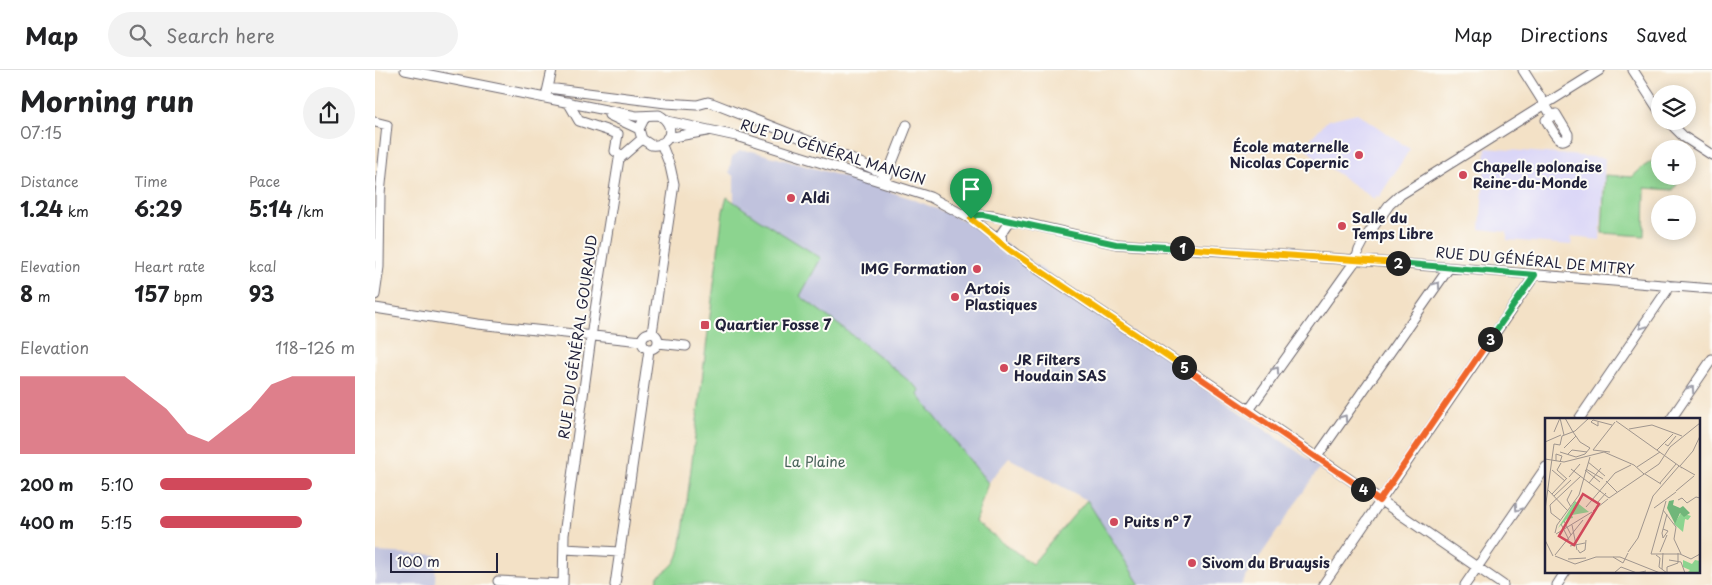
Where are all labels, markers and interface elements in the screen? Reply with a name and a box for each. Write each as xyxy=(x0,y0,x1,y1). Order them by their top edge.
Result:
search box xyxy=(108,12,458,57)
text: Map xyxy=(25,17,78,53)
icon: search xyxy=(126,21,154,49)
text: Search here xyxy=(166,21,275,49)
text: Map xyxy=(1454,21,1492,48)
text: Directions xyxy=(1520,21,1608,48)
text: Saved xyxy=(1636,21,1687,48)
text: Morning run xyxy=(20,79,194,122)
map controls xyxy=(1651,85,1696,240)
button: layers xyxy=(1651,85,1696,130)
button: share xyxy=(303,87,355,139)
street label: RUE DU GÉNÉRAL MANGIN xyxy=(738,113,928,190)
text: 07:15 xyxy=(20,120,62,144)
place label: École maternelle Nicolas Copernic xyxy=(1230,136,1349,173)
button: + xyxy=(1651,140,1696,185)
marker: École maternelle Nicolas Copernic xyxy=(1353,149,1365,161)
place label: Chapelle polonaise Reine-du-Monde xyxy=(1473,156,1602,193)
pin xyxy=(950,168,992,219)
marker: Chapelle polonaise Reine-du-Monde xyxy=(1457,169,1469,181)
text: Distance xyxy=(20,171,79,192)
text: Time xyxy=(134,171,167,192)
text: Pace xyxy=(249,171,280,192)
icon: arrive xyxy=(957,175,985,203)
place label: Aldi xyxy=(801,187,830,208)
text: 1.24 xyxy=(20,192,63,224)
text: 6:29 xyxy=(134,192,182,224)
text: 5:14 xyxy=(249,192,293,224)
marker: Aldi xyxy=(785,192,797,204)
button: − xyxy=(1651,195,1696,240)
text: km xyxy=(63,201,89,222)
text: /km xyxy=(293,201,324,222)
place label: Salle du Temps Libre xyxy=(1352,207,1434,244)
marker: Salle du Temps Libre xyxy=(1336,220,1348,232)
street label: RUE DU GÉNÉRAL GOURAUD xyxy=(553,233,602,440)
pin: 1 xyxy=(1169,236,1195,260)
text: 1 xyxy=(1179,238,1186,259)
street label: RUE DU GÉNÉRAL DE MITRY xyxy=(1435,241,1636,280)
pin: 2 xyxy=(1385,250,1411,276)
text: 2 xyxy=(1394,253,1403,274)
text: Elevation xyxy=(20,256,80,277)
text: Heart rate xyxy=(134,256,205,277)
text: kcal xyxy=(249,256,277,277)
place label: IMG Formation xyxy=(861,258,967,279)
marker: IMG Formation xyxy=(971,263,983,275)
text: 8 xyxy=(20,277,33,309)
text: 157 xyxy=(134,277,169,309)
text: 93 xyxy=(249,277,275,309)
place label: Artois Plastiques xyxy=(965,278,1038,315)
one-way arrow xyxy=(1431,281,1440,291)
text: m xyxy=(33,286,50,307)
text: bpm xyxy=(169,286,203,307)
marker: Artois Plastiques xyxy=(949,291,961,303)
place label: Quartier Fosse 7 xyxy=(715,314,832,335)
marker: Quartier Fosse 7 xyxy=(699,319,711,331)
one-way arrow xyxy=(1639,321,1648,330)
pin: 3 xyxy=(1477,326,1503,352)
text: 3 xyxy=(1486,329,1495,350)
text: Elevation xyxy=(20,335,89,359)
text: 118–126 m xyxy=(275,335,355,359)
place label: JR Filters Houdain SAS xyxy=(1014,349,1106,386)
pin: 5 xyxy=(1171,354,1197,380)
text: 5 xyxy=(1180,357,1189,378)
marker: JR Filters Houdain SAS xyxy=(998,362,1010,374)
one-way arrow xyxy=(1270,366,1279,376)
one-way arrow xyxy=(1685,385,1694,394)
one-way arrow xyxy=(1338,414,1347,424)
inset map xyxy=(1545,418,1699,572)
park label: La Plaine xyxy=(784,451,846,472)
text: 200 m xyxy=(20,472,74,496)
text: 5:10 xyxy=(100,472,134,496)
pin: 4 xyxy=(1351,476,1375,502)
text: 4 xyxy=(1359,479,1368,500)
one-way arrow xyxy=(1515,502,1524,511)
text: 400 m xyxy=(20,510,74,534)
text: 5:15 xyxy=(100,510,132,534)
place label: Puits n° 7 xyxy=(1124,511,1192,532)
marker: Puits n° 7 xyxy=(1108,516,1120,528)
scale bar xyxy=(390,550,497,573)
text: 100 m xyxy=(397,551,440,572)
place label: Sivom du Bruaysis xyxy=(1202,552,1330,573)
marker: Sivom du Bruaysis xyxy=(1186,557,1198,569)

